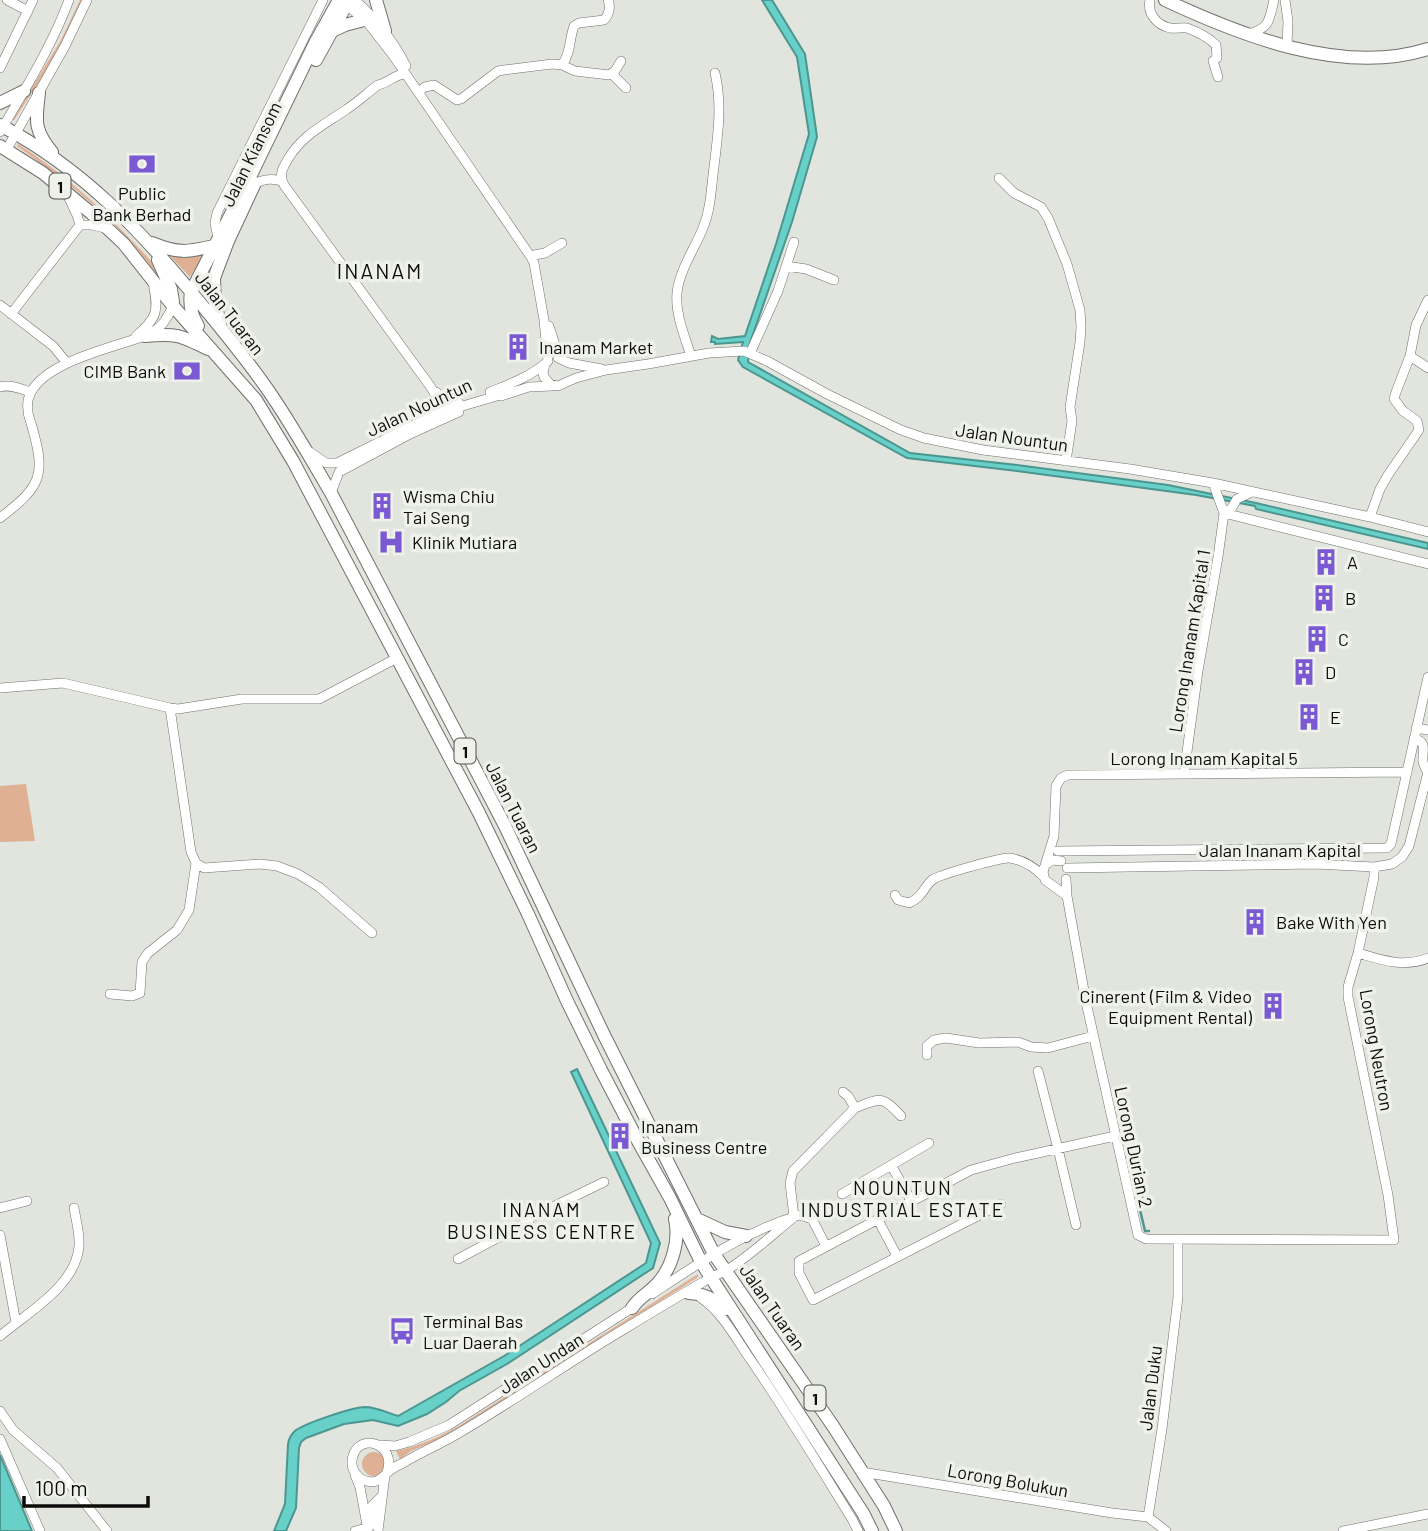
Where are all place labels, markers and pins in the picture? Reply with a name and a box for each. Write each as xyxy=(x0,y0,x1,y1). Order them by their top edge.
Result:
bank icon: Public Bank Berhad xyxy=(127,149,157,179)
place label: Public Bank Berhad xyxy=(93,182,191,225)
building icon: Inanam Market xyxy=(503,332,533,362)
place label: Inanam Market xyxy=(539,336,653,358)
bank icon: CIMB Bank xyxy=(172,356,202,386)
place label: CIMB Bank xyxy=(84,360,166,382)
place label: Wisma Chiu Tai Seng xyxy=(403,485,495,528)
building icon: Wisma Chiu Tai Seng xyxy=(367,491,397,521)
hospital icon: Klinik Mutiara xyxy=(376,527,406,557)
place label: Klinik Mutiara xyxy=(412,531,517,553)
building icon: A xyxy=(1311,547,1341,577)
place label: A xyxy=(1347,551,1358,573)
building icon: B xyxy=(1309,583,1339,613)
place label: B xyxy=(1345,587,1356,609)
building icon: C xyxy=(1302,624,1332,654)
place label: C xyxy=(1338,628,1349,650)
building icon: D xyxy=(1289,657,1319,687)
place label: D xyxy=(1325,661,1336,683)
building icon: E xyxy=(1294,702,1324,732)
place label: E xyxy=(1330,706,1341,728)
building icon: Bake With Yen xyxy=(1240,907,1270,937)
place label: Bake With Yen xyxy=(1276,911,1387,933)
place label: Cinerent (Film & Video Equipment Rental) xyxy=(1079,985,1252,1028)
building icon: Cinerent (Film & Video Equipment Rental) xyxy=(1258,991,1288,1021)
place label: Inanam Business Centre xyxy=(641,1115,767,1158)
building icon: Inanam Business Centre xyxy=(605,1121,635,1151)
place label: Terminal Bas Luar Daerah xyxy=(423,1310,523,1353)
bus stop icon: Terminal Bas Luar Daerah xyxy=(387,1316,417,1346)

